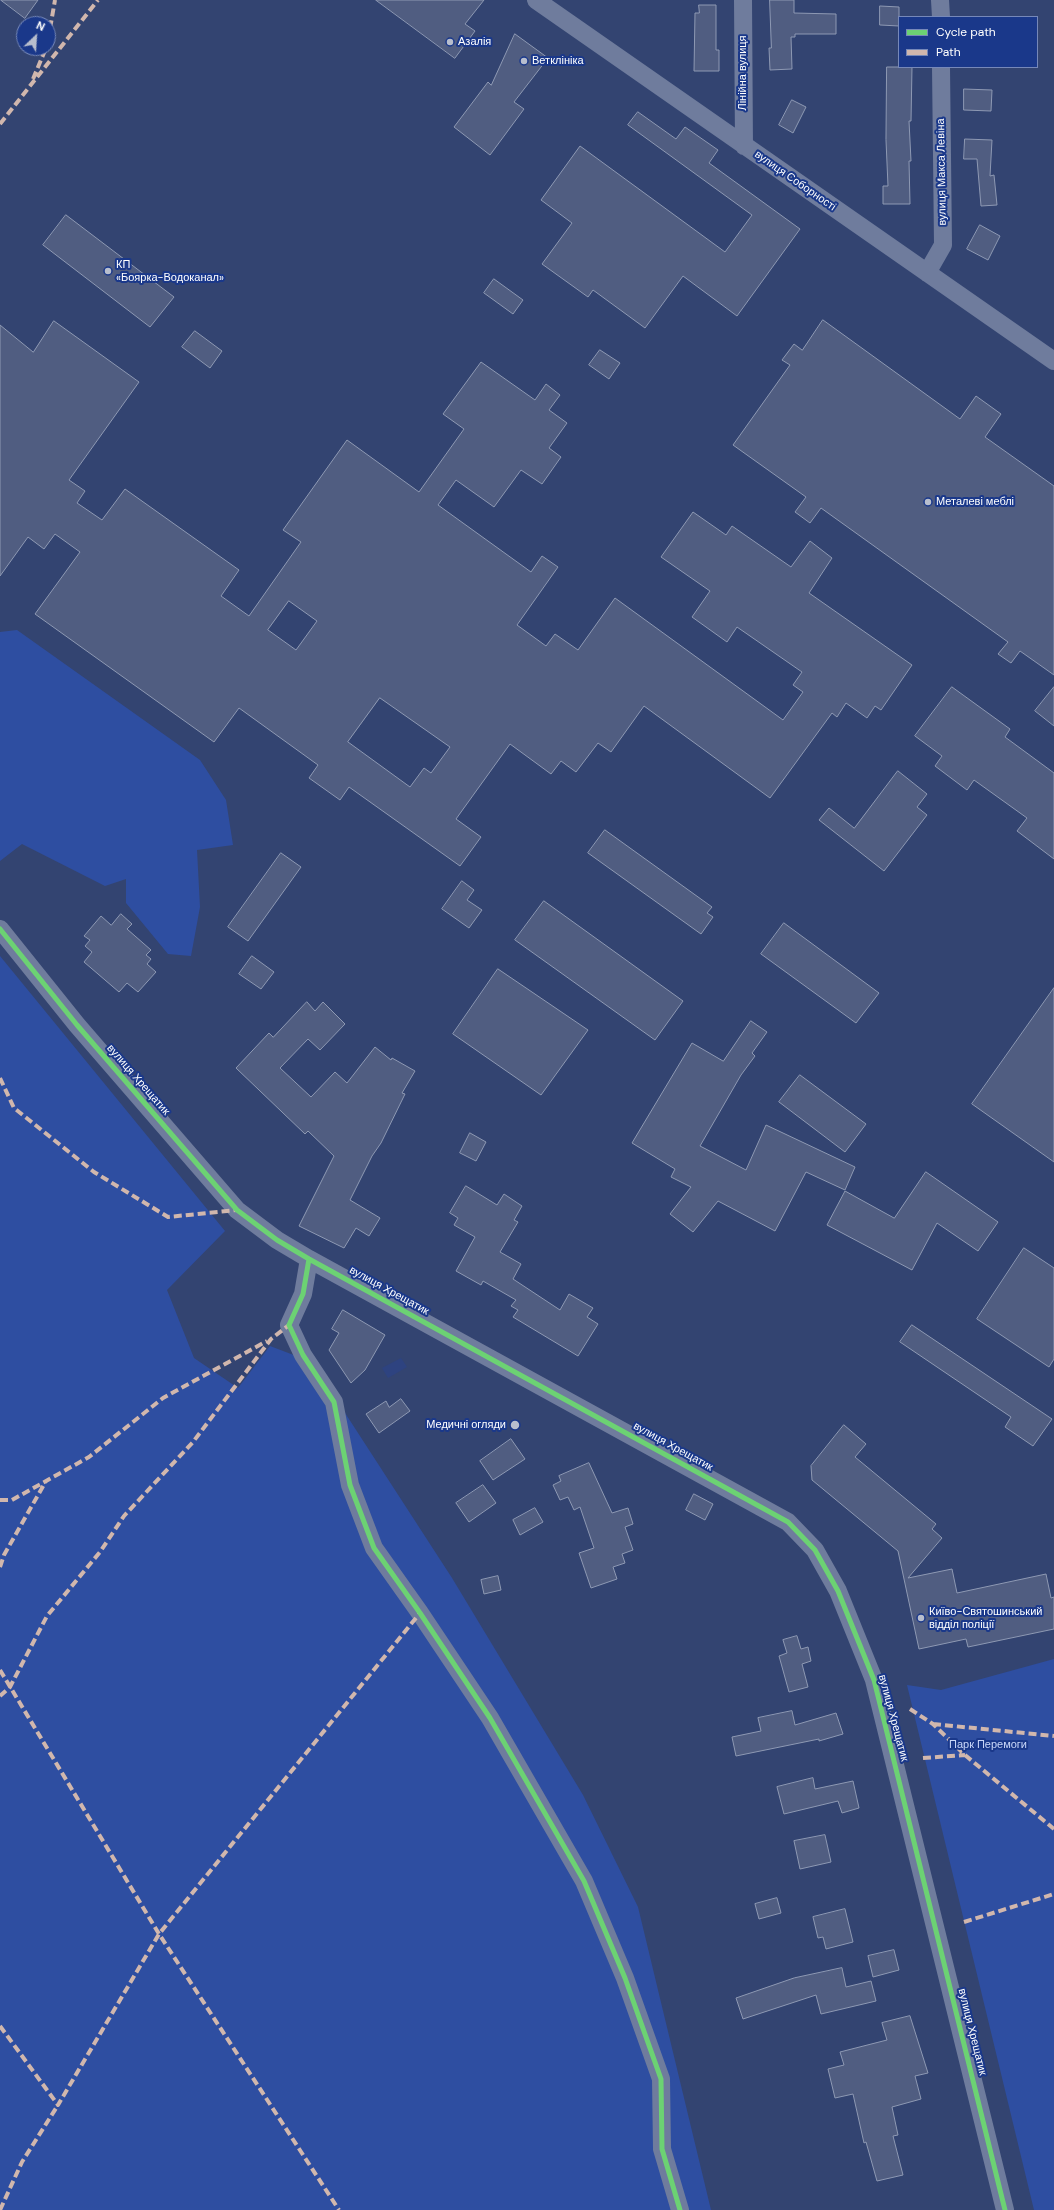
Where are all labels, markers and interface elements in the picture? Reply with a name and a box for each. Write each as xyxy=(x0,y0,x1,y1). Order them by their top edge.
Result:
north arrow xyxy=(16,16,56,56)
legend xyxy=(898,16,1038,68)
text: N xyxy=(34,18,47,34)
text: Cycle path xyxy=(936,24,996,40)
place label: Азалія xyxy=(458,35,491,49)
street label: Лінійна вулиця xyxy=(736,35,750,111)
marker: Азалія xyxy=(445,37,455,47)
text: Path xyxy=(936,44,961,60)
place label: Ветклініка xyxy=(532,54,584,68)
marker: Ветклініка xyxy=(519,56,529,66)
street label: вулиця Макса Левіна xyxy=(934,118,950,226)
street label: вулиця Соборності xyxy=(752,148,838,214)
place label: КП «Боярка-Водоканал» xyxy=(116,258,224,284)
marker: КП «Боярка-Водоканал» xyxy=(103,266,113,276)
place label: Металеві меблі xyxy=(936,495,1014,509)
marker: Металеві меблі xyxy=(923,497,933,507)
street label: вулиця Хрещатик xyxy=(104,1042,172,1118)
street label: вулиця Хрещатик xyxy=(347,1264,431,1318)
place label: Медичні огляди xyxy=(426,1418,506,1432)
marker: Медичні огляди xyxy=(509,1419,521,1431)
street label: вулиця Хрещатик xyxy=(631,1420,715,1474)
place label: Київо-Святошинський відділ поліції xyxy=(929,1605,1042,1631)
marker: Київо-Святошинський відділ поліції xyxy=(916,1613,926,1623)
street label: вулиця Хрещатик xyxy=(875,1673,911,1763)
park label: Парк Перемоги xyxy=(949,1738,1027,1752)
street label: вулиця Хрещатик xyxy=(955,1987,989,2077)

